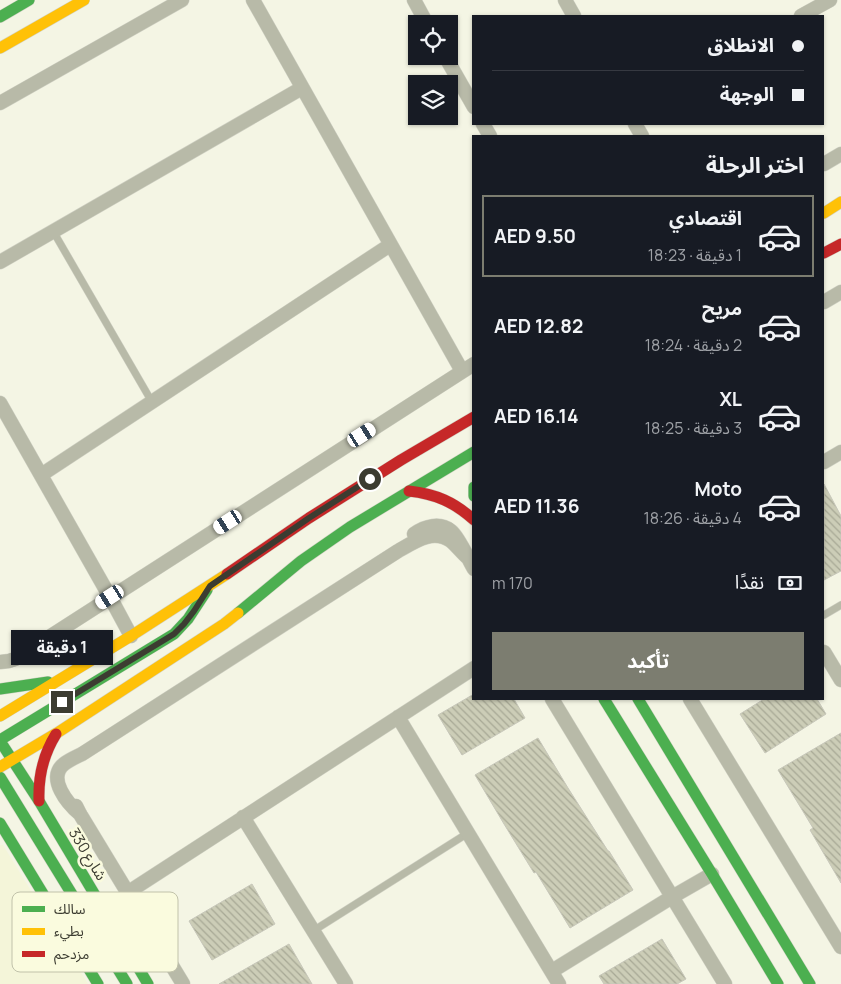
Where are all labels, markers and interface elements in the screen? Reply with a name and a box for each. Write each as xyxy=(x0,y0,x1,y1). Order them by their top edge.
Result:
map controls xyxy=(408,15,458,125)
button: locate xyxy=(408,15,458,65)
text: الانطلاق xyxy=(708,32,774,58)
button: layers xyxy=(408,75,458,125)
text: الوجهة xyxy=(720,81,774,107)
text: اختر الرحلة xyxy=(706,150,804,180)
text: اقتصادي xyxy=(669,205,742,231)
icon: car xyxy=(757,214,802,259)
text: AED 9.50 xyxy=(494,223,576,249)
text: 1 دقيقة · 18:23 xyxy=(648,244,742,266)
text: مريح xyxy=(702,295,742,321)
icon: car xyxy=(757,304,802,349)
text: AED 12.82 xyxy=(494,313,583,339)
text: 2 دقيقة · 18:24 xyxy=(645,334,742,356)
text: XL xyxy=(719,386,742,412)
icon: car xyxy=(757,394,802,439)
text: AED 16.14 xyxy=(494,403,578,429)
text: 3 دقيقة · 18:25 xyxy=(645,417,742,439)
car xyxy=(345,421,378,449)
route start xyxy=(359,468,381,490)
text: Moto xyxy=(695,476,742,502)
icon: car xyxy=(757,484,802,529)
text: AED 11.36 xyxy=(494,493,579,519)
text: 4 دقيقة · 18:26 xyxy=(644,507,742,529)
car xyxy=(211,508,244,536)
text: نقدًا xyxy=(735,569,764,595)
icon: cash xyxy=(776,569,804,597)
text: 170 m xyxy=(492,572,533,594)
car xyxy=(93,583,126,611)
callout: 1 دقيقة xyxy=(11,630,113,664)
button: تأكيد xyxy=(492,632,804,690)
text: 1 دقيقة xyxy=(37,636,87,658)
route end xyxy=(51,691,73,713)
street label: شارع 330 xyxy=(62,824,112,885)
legend xyxy=(12,892,178,972)
text: سالك xyxy=(54,899,86,918)
text: بطيء xyxy=(54,921,84,942)
text: مزدحم xyxy=(54,944,89,965)

